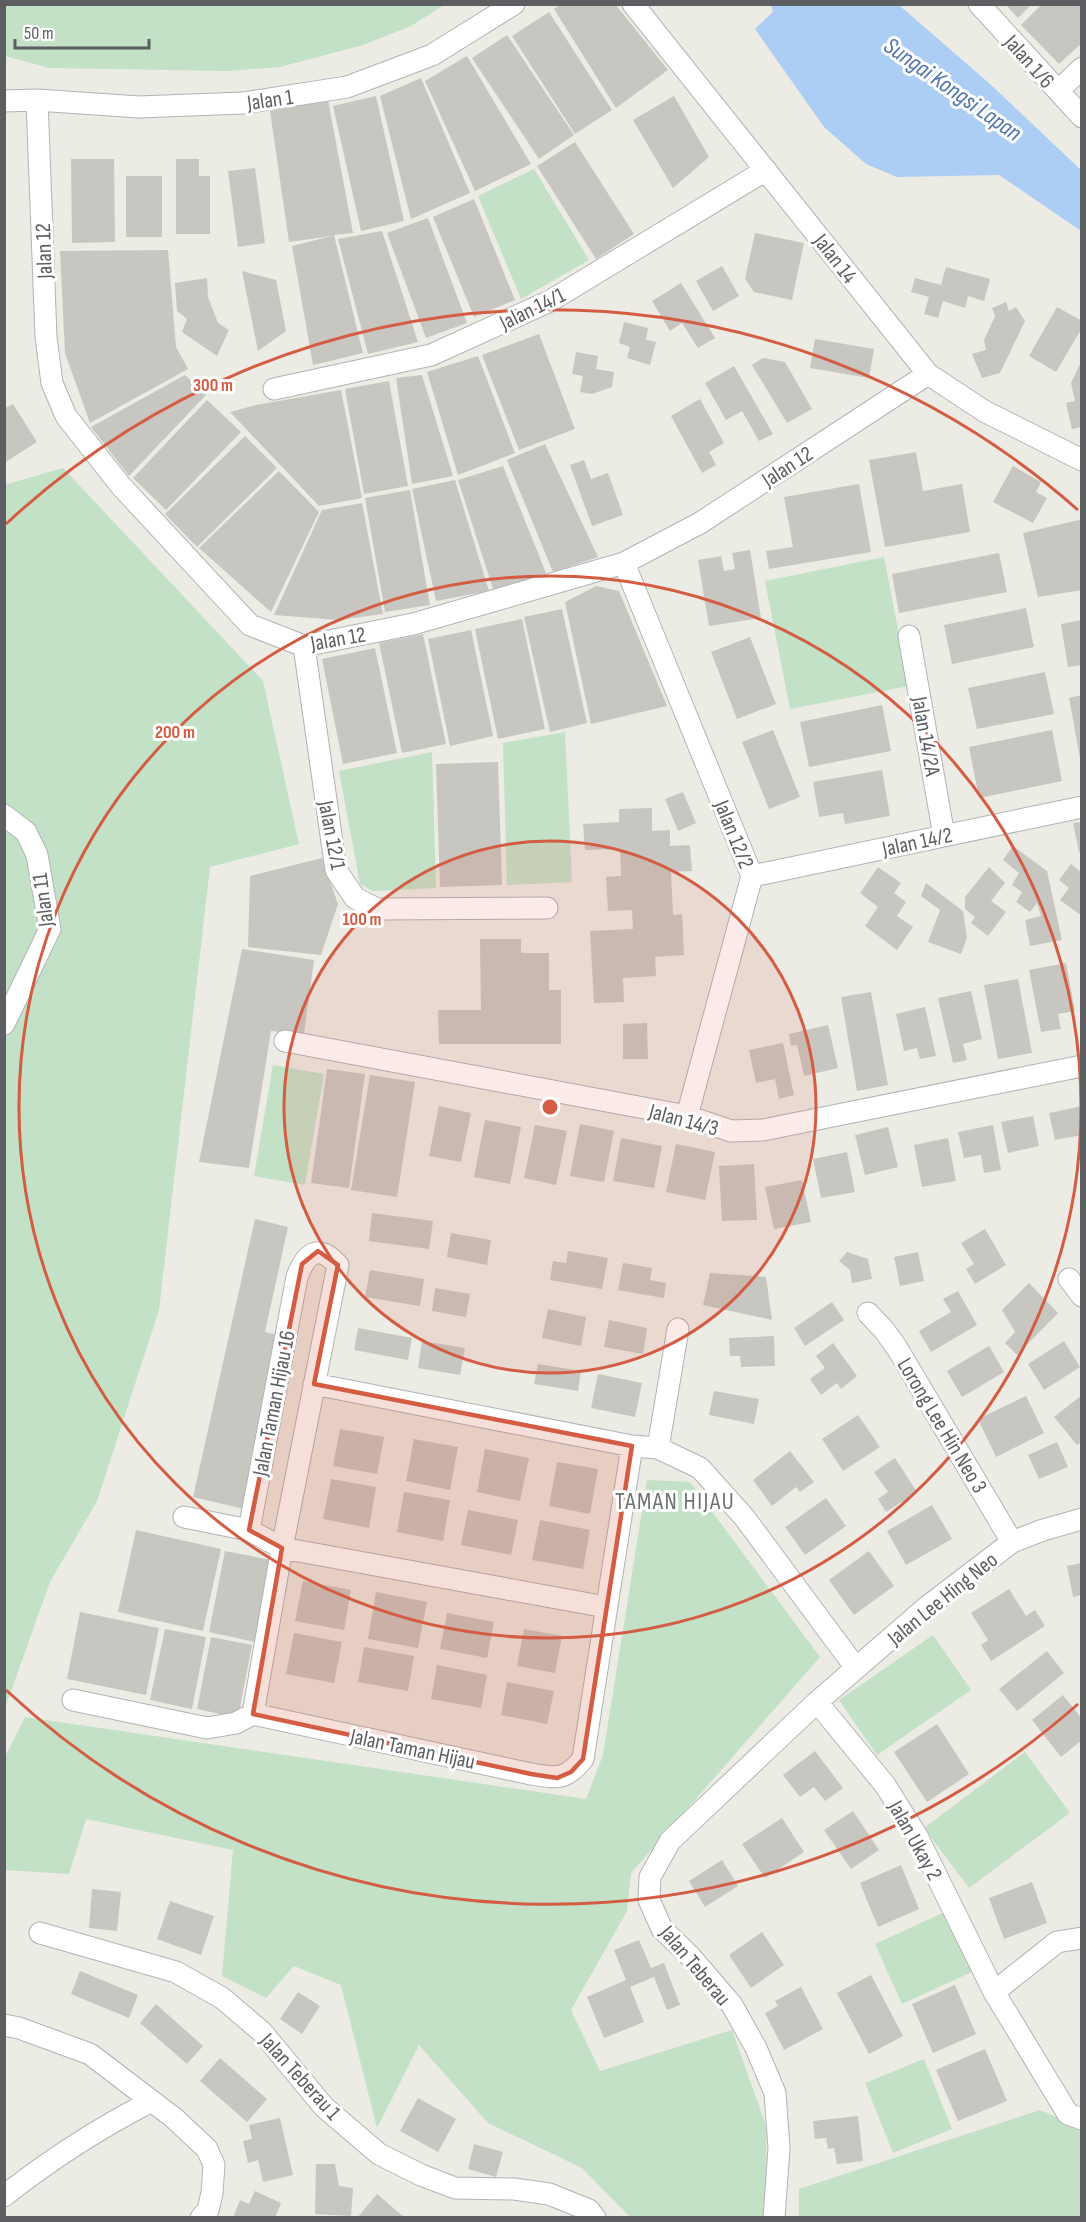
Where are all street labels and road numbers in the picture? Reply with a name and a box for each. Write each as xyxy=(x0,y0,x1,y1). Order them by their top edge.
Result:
street label: Jalan 1/6 xyxy=(997,29,1060,94)
street label: Jalan 1 xyxy=(244,84,295,117)
street label: Jalan 12 xyxy=(30,223,59,280)
street label: Jalan 14 xyxy=(807,228,862,289)
street label: Jalan 14/1 xyxy=(495,282,570,337)
street label: Jalan 12 xyxy=(756,441,818,494)
street label: Jalan 12 xyxy=(308,621,368,658)
street label: Jalan 14/2A xyxy=(905,693,946,779)
street label: Jalan 12/2 xyxy=(707,795,759,873)
street label: Jalan 12/1 xyxy=(311,797,352,873)
street label: Jalan 14/2 xyxy=(879,822,955,863)
street label: Jalan 11 xyxy=(27,871,60,929)
street label: Jalan 14/3 xyxy=(645,1098,721,1143)
street label: Jalan Taman Hijau 16 xyxy=(247,1328,302,1479)
street label: Lorong Lee Hin Neo 3 xyxy=(891,1353,993,1498)
street label: Jalan Lee Hing Neo xyxy=(882,1547,1003,1652)
street label: Jalan Taman Hijau xyxy=(347,1723,478,1776)
street label: Jalan Ukay 2 xyxy=(881,1795,948,1885)
street label: Jalan Teberau xyxy=(653,1920,736,2012)
street label: Jalan Teberau 1 xyxy=(253,2027,346,2126)

